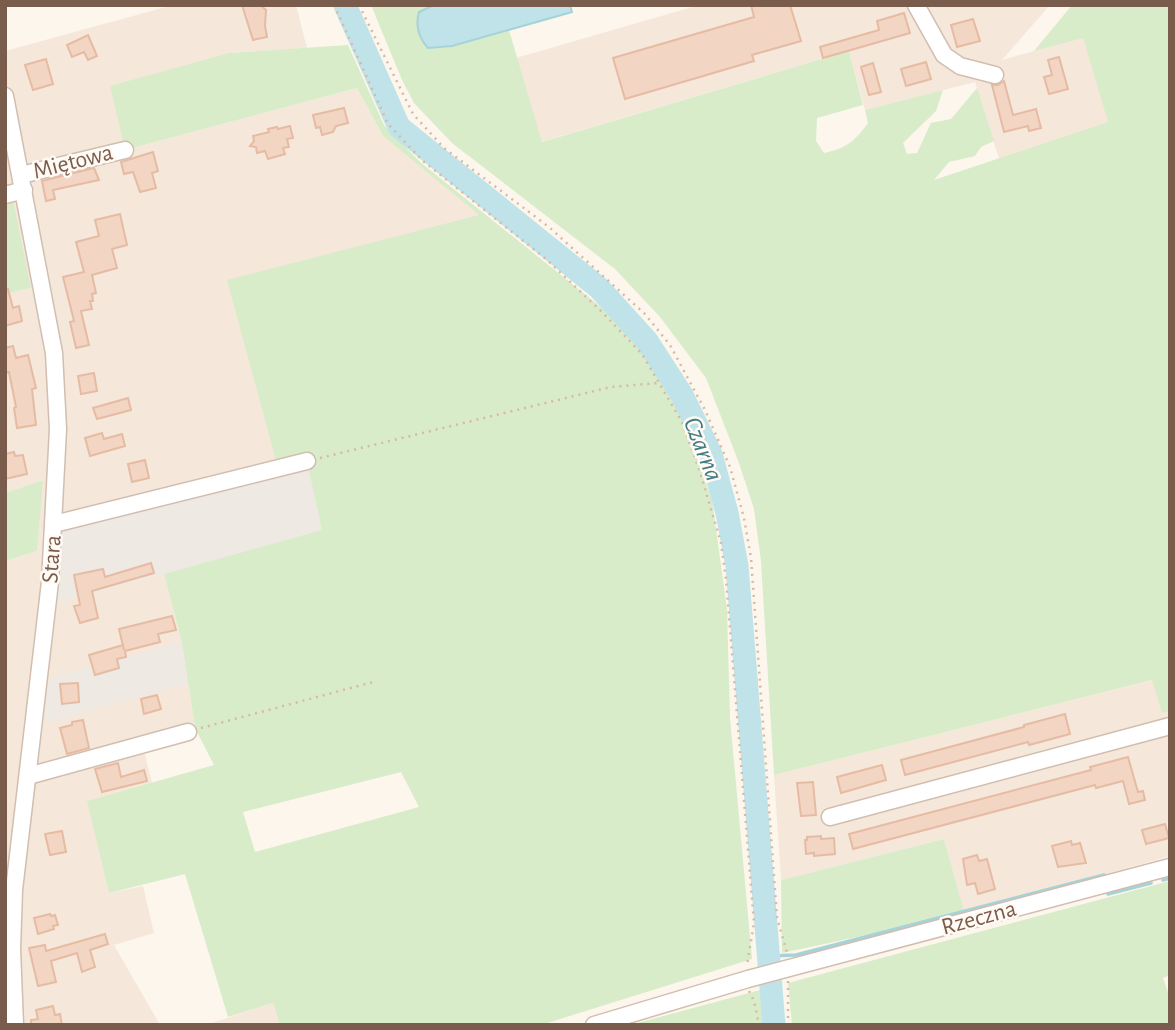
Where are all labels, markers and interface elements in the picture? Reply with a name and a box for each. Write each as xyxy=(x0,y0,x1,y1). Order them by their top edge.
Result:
street label: Miętowa xyxy=(31,141,115,183)
water label: Czarna xyxy=(678,413,728,485)
street label: Stara xyxy=(38,534,66,584)
street label: Rzeczna xyxy=(939,897,1019,939)

